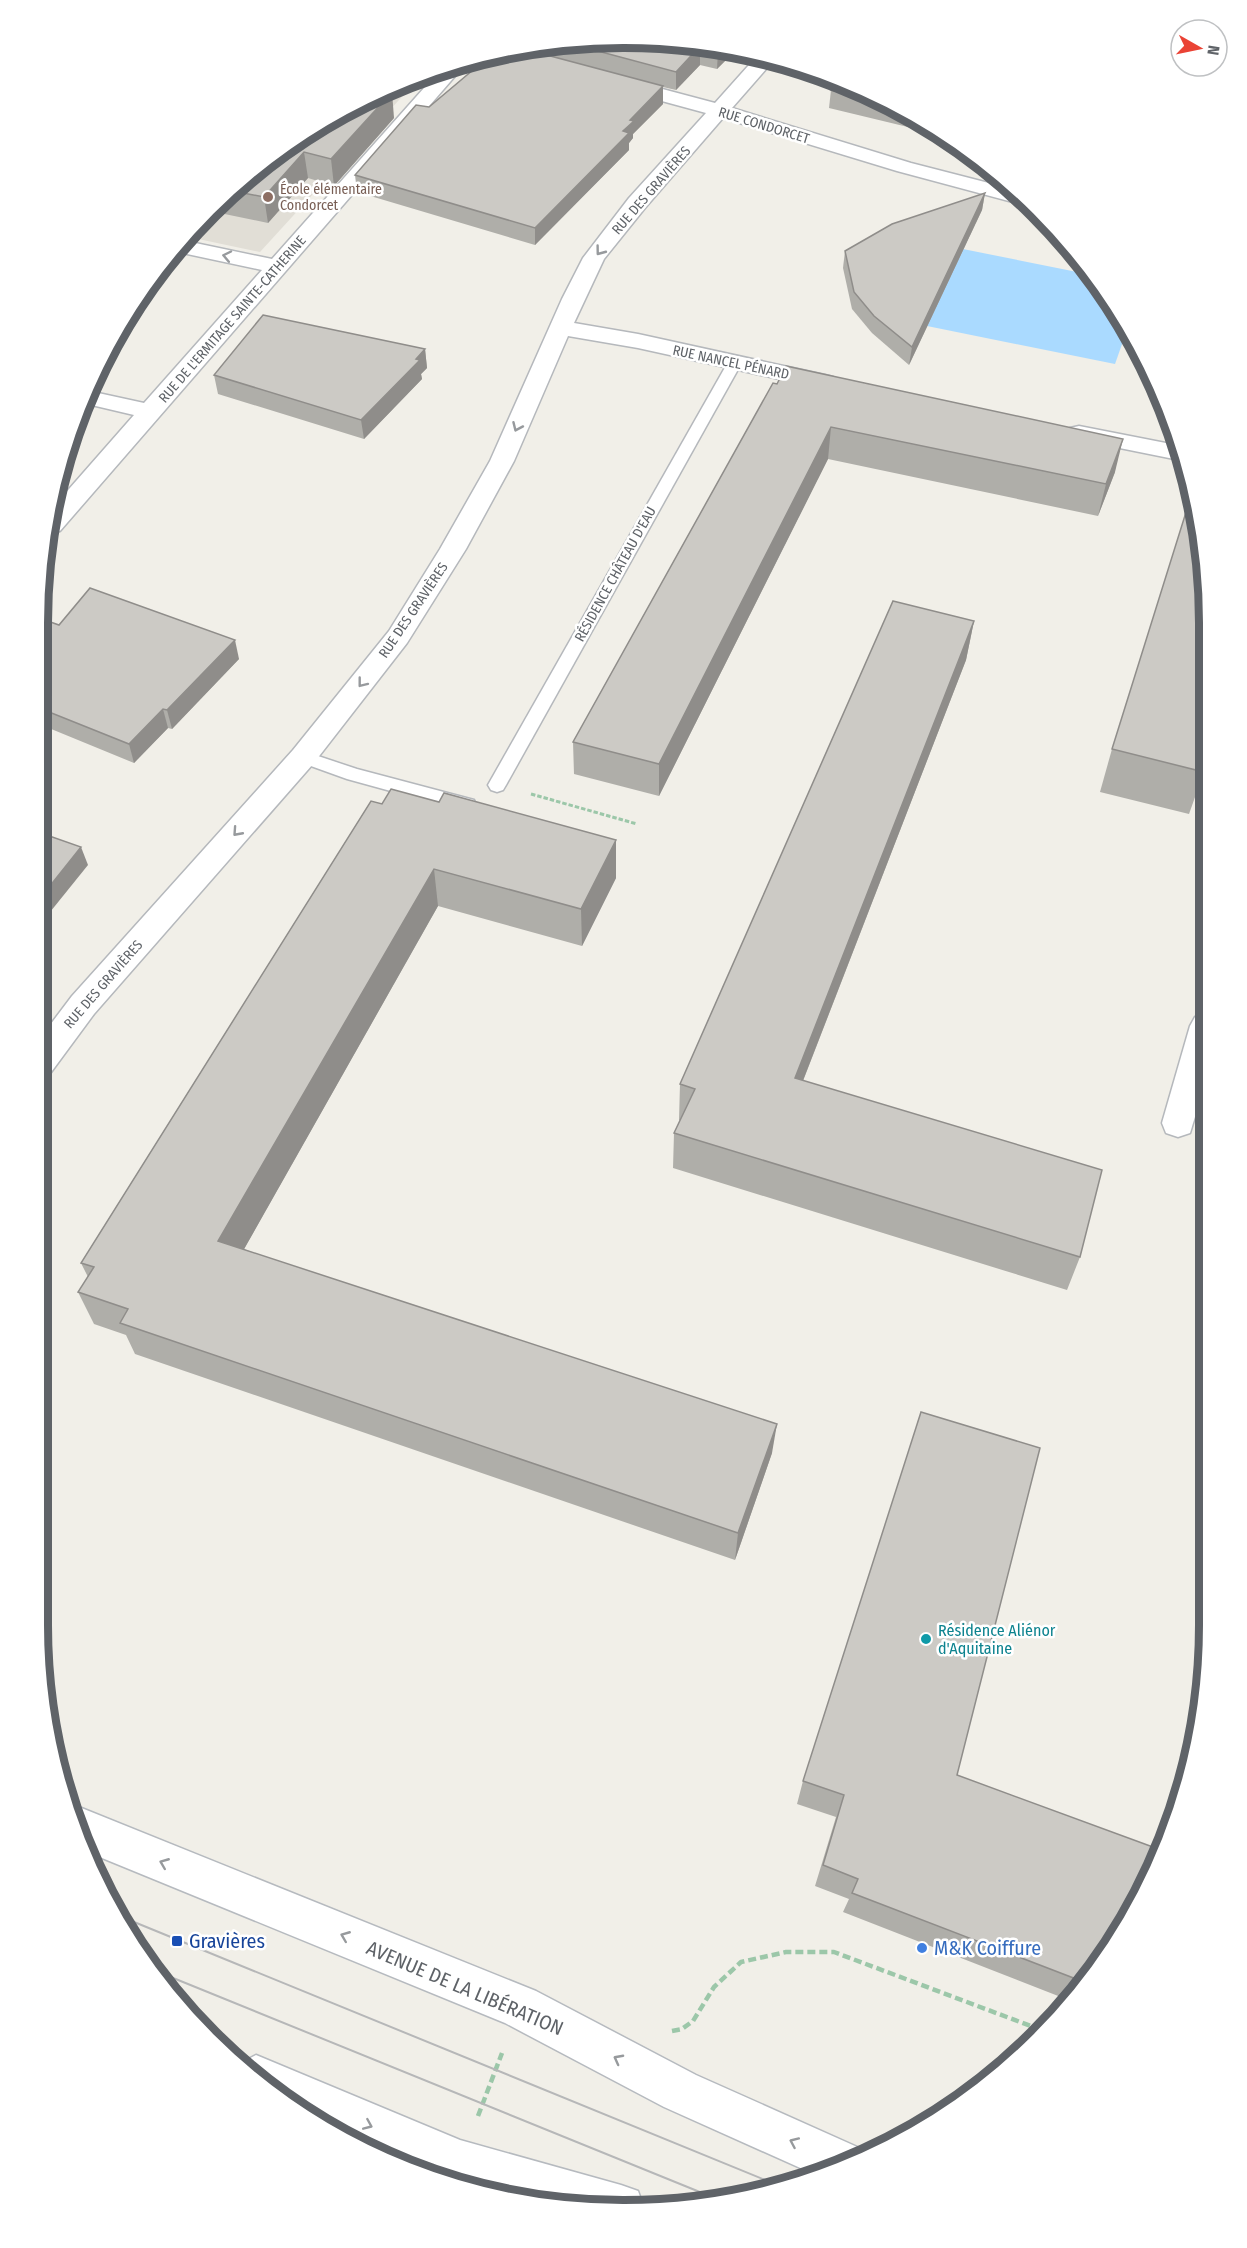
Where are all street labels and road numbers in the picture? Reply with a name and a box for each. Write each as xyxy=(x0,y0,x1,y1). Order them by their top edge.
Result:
street label: RUE CONDORCET xyxy=(716,104,812,148)
street label: RUE DES GRAVIÈRES xyxy=(608,142,694,238)
street label: RUE DE L'ERMITAGE SAINTE-CATHERINE xyxy=(155,232,310,406)
street label: RUE NANCEL PÉNARD xyxy=(671,341,791,383)
street label: RÉSIDENCE CHÂTEAU D'EAU xyxy=(570,503,660,645)
street label: RUE DES GRAVIÈRES xyxy=(374,559,452,661)
street label: RUE DES GRAVIÈRES xyxy=(60,936,146,1032)
street label: AVENUE DE LA LIBÉRATION xyxy=(363,1936,567,2040)

